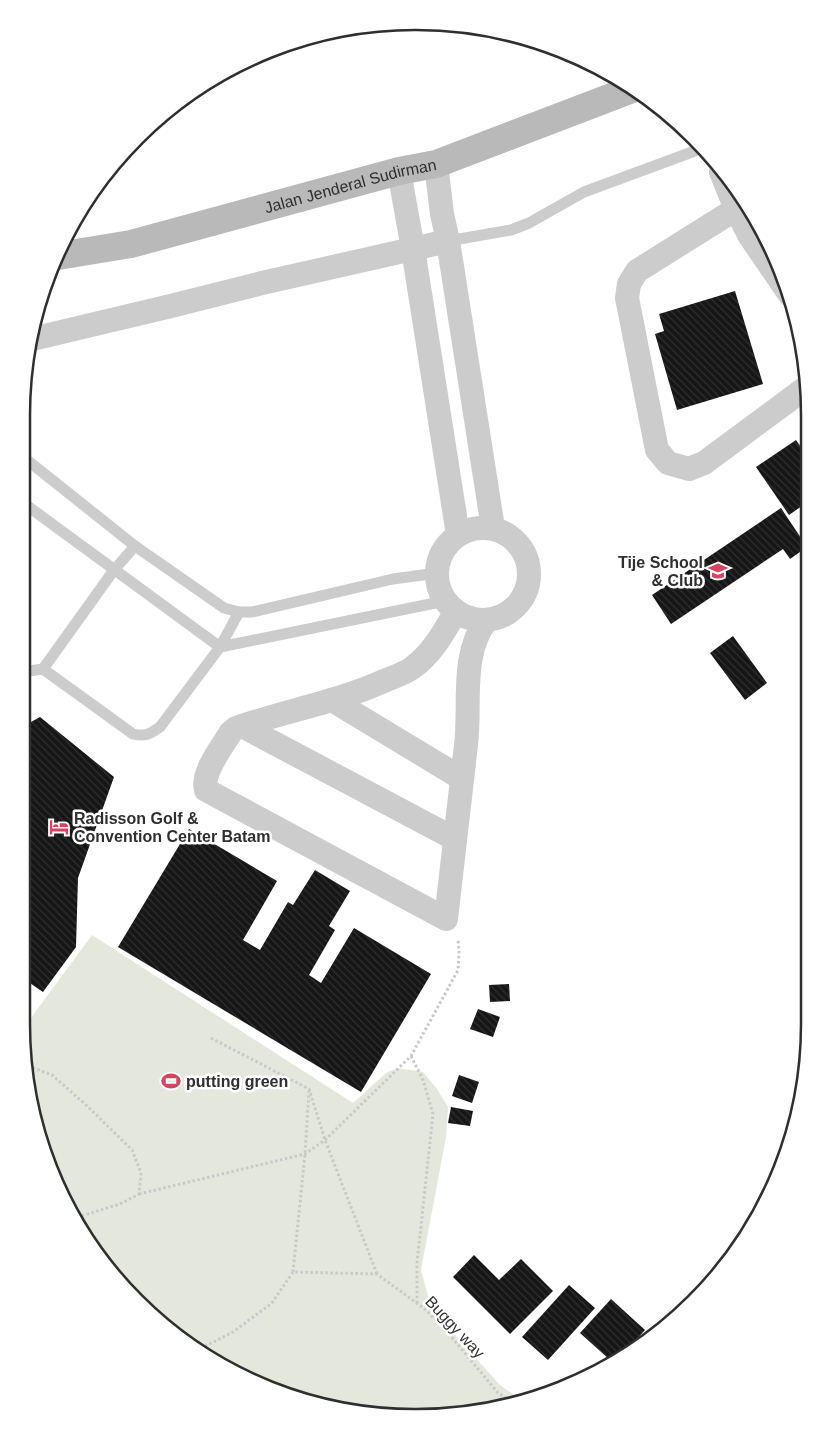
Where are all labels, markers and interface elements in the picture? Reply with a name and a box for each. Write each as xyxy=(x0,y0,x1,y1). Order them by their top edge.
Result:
street label: Jalan Jenderal Sudirman xyxy=(262,156,438,216)
place label: Tije School & Club xyxy=(618,554,703,589)
school or university icon: Tije School & Club xyxy=(707,560,729,582)
place label: Radisson Golf & Convention Center Batam xyxy=(74,810,270,845)
hotel icon: Radisson Golf & Convention Center Batam xyxy=(48,816,70,838)
sports icon: putting green xyxy=(160,1070,182,1092)
place label: putting green xyxy=(186,1073,288,1090)
street label: Buggy way xyxy=(422,1293,488,1361)

